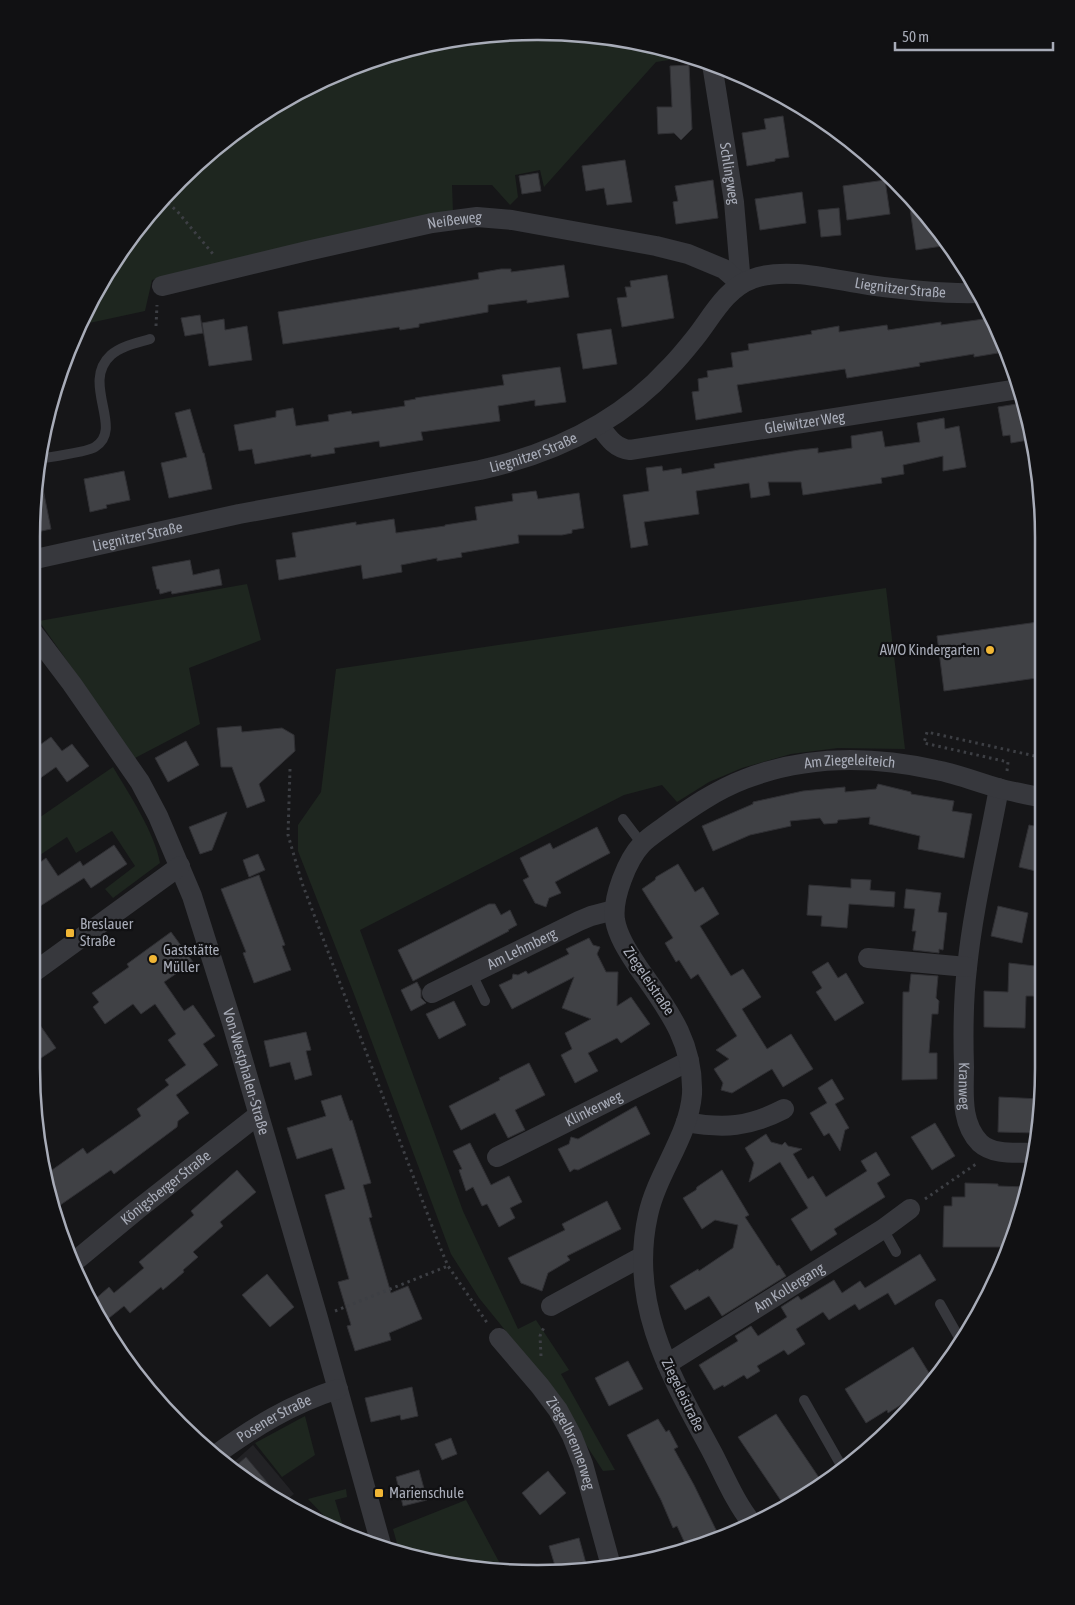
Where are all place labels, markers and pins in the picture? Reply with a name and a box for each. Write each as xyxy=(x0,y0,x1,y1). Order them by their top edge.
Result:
place label: AWO Kindergarten xyxy=(880,641,980,658)
marker: AWO Kindergarten xyxy=(984,644,996,656)
place label: Breslauer Straße xyxy=(80,915,134,949)
marker: Breslauer Straße xyxy=(64,927,76,939)
place label: Gaststätte Müller xyxy=(163,941,220,975)
marker: Gaststätte Müller xyxy=(147,953,159,965)
place label: Marienschule xyxy=(389,1484,464,1501)
marker: Marienschule xyxy=(373,1487,385,1499)

